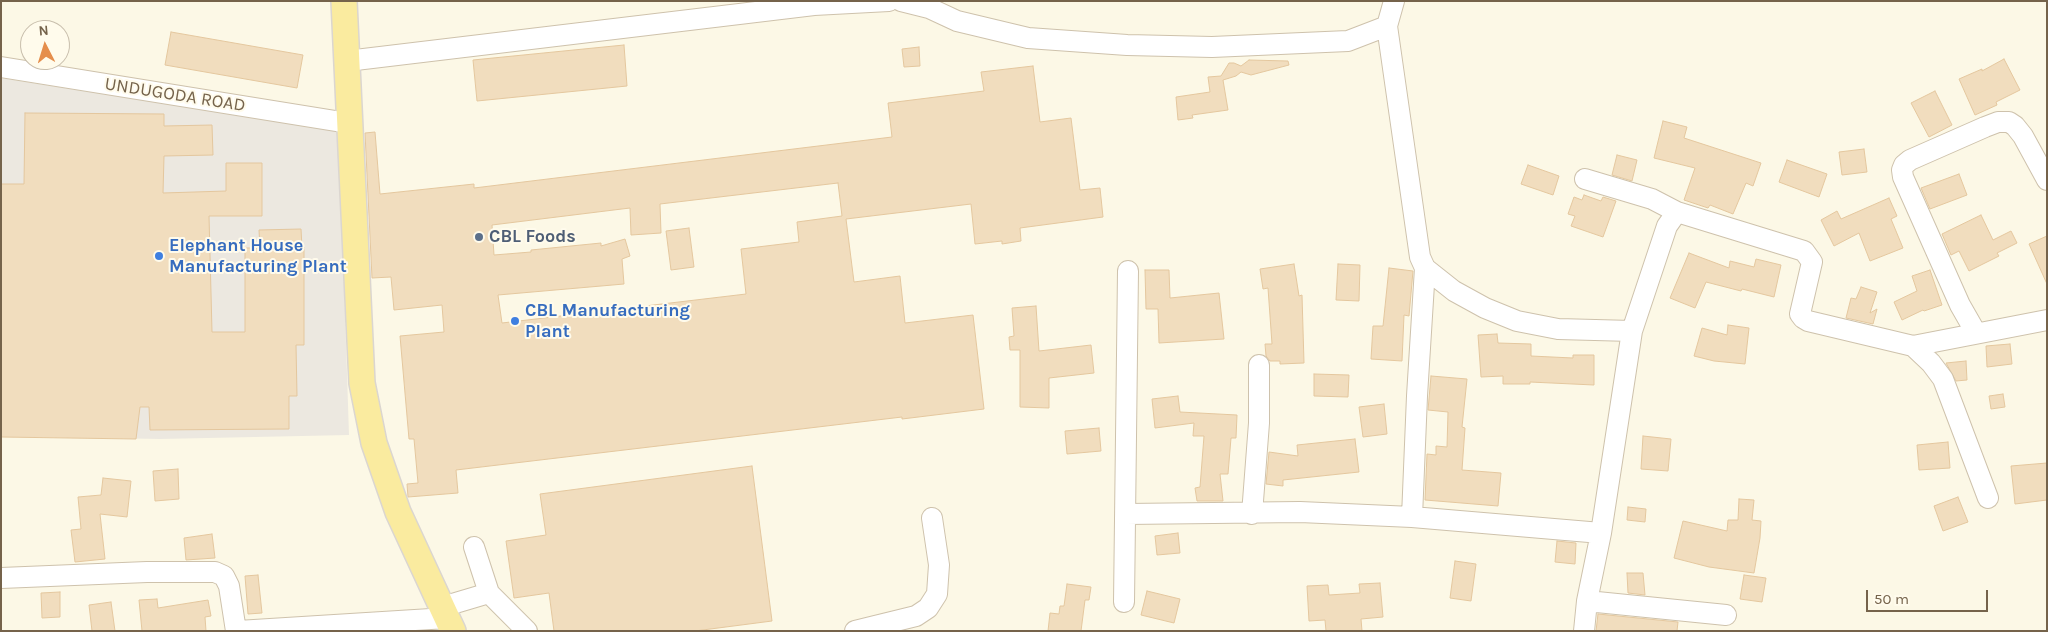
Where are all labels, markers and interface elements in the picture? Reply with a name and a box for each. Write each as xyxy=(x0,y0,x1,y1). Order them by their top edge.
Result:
north arrow xyxy=(20,20,70,70)
text: N xyxy=(38,22,49,39)
street label: UNDUGODA ROAD xyxy=(103,73,247,117)
place label: CBL Foods xyxy=(489,226,576,248)
marker: CBL Foods xyxy=(473,231,485,243)
place label: Elephant House Manufacturing Plant xyxy=(169,235,347,278)
marker: Elephant House Manufacturing Plant xyxy=(153,250,165,262)
place label: CBL Manufacturing Plant xyxy=(525,300,690,342)
marker: CBL Manufacturing Plant xyxy=(509,315,521,327)
scale bar xyxy=(1868,580,1990,612)
text: 50 m xyxy=(1874,590,1909,608)

